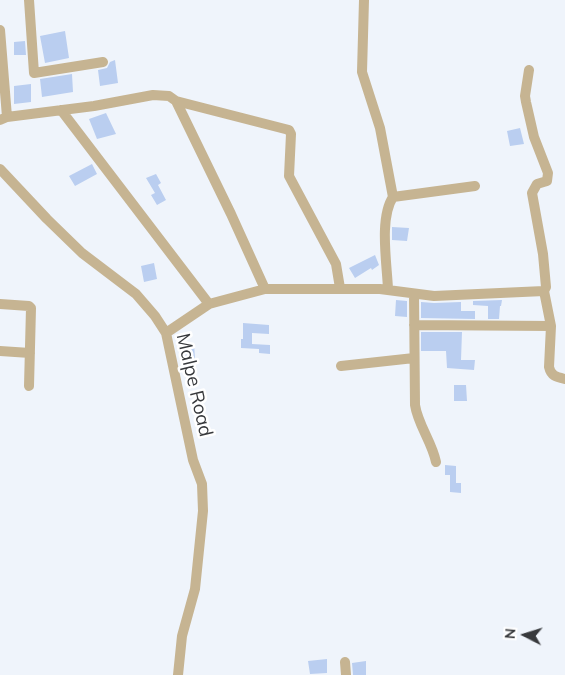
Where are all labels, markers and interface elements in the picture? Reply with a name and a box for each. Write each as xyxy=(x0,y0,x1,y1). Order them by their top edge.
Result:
street label: Malpe Road xyxy=(171,331,217,439)
north arrow xyxy=(500,610,550,660)
text: N xyxy=(501,628,519,640)

